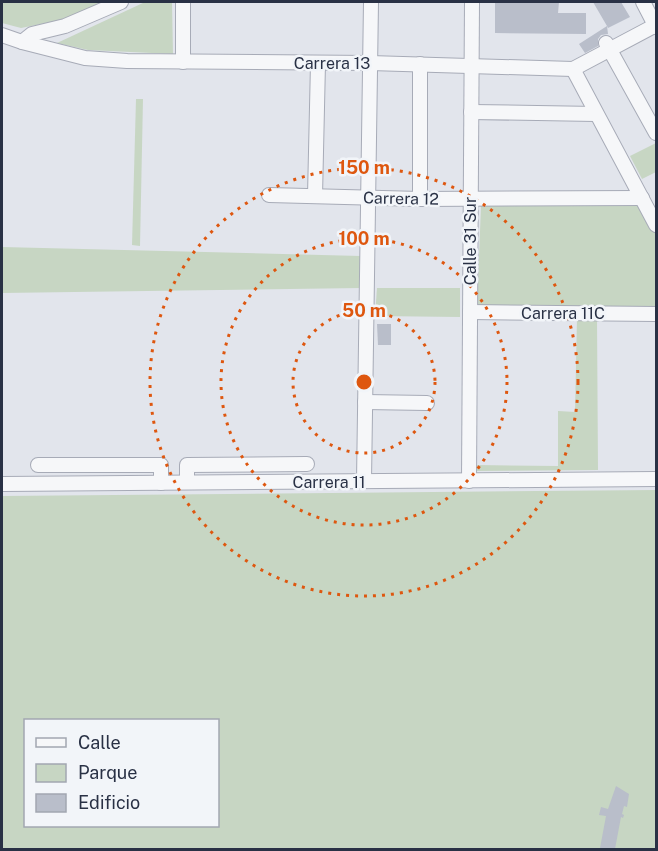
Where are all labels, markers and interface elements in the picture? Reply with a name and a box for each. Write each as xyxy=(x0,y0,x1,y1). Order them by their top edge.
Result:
street label: Carrera 13 xyxy=(294,54,370,73)
text: 150 m xyxy=(338,157,390,178)
street label: Carrera 12 xyxy=(363,188,439,209)
street label: Calle 31 Sur xyxy=(461,197,480,285)
text: 100 m xyxy=(338,228,390,249)
text: 50 m xyxy=(342,300,386,321)
street label: Carrera 11C xyxy=(521,304,605,323)
centre of rings xyxy=(354,372,374,392)
street label: Carrera 11 xyxy=(293,473,365,492)
legend xyxy=(24,719,219,827)
text: Calle xyxy=(78,732,121,753)
text: Parque xyxy=(78,762,138,783)
text: Edificio xyxy=(78,792,140,813)

